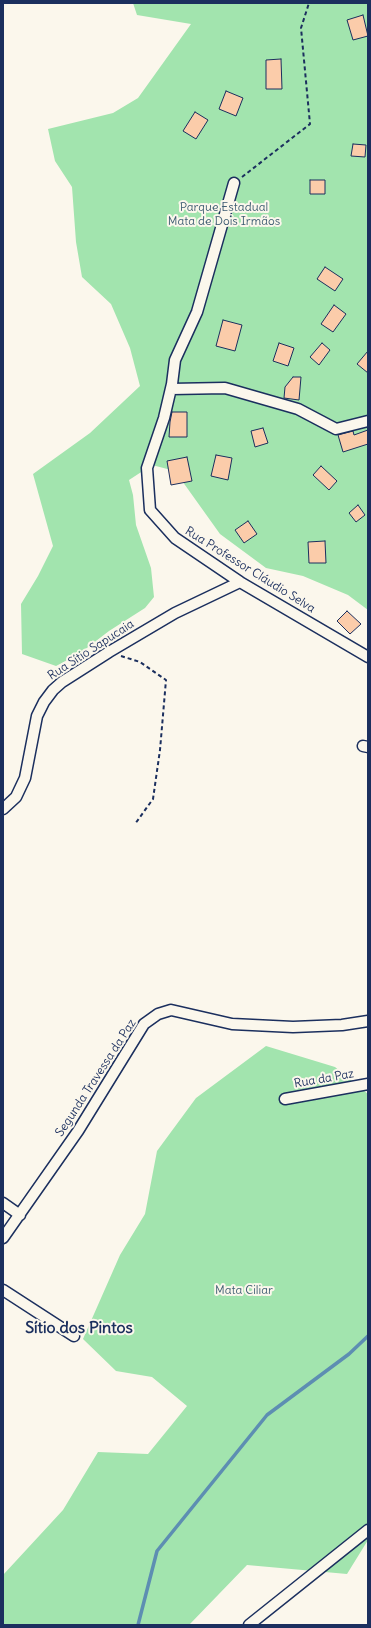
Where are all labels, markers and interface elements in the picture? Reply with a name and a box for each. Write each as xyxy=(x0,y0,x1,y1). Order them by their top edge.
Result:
park label: Parque Estadual Mata de Dois Irmãos xyxy=(168,201,280,229)
street label: Rua Professor Cláudio Selva xyxy=(182,524,318,616)
street label: Rua Sítio Sapucaia xyxy=(45,617,137,683)
street label: Segunda Travessa da Paz xyxy=(53,1017,139,1139)
street label: Rua da Paz xyxy=(293,1067,355,1091)
park label: Mata Ciliar xyxy=(215,1284,273,1298)
district label: Sítio dos Pintos xyxy=(25,1318,133,1338)

